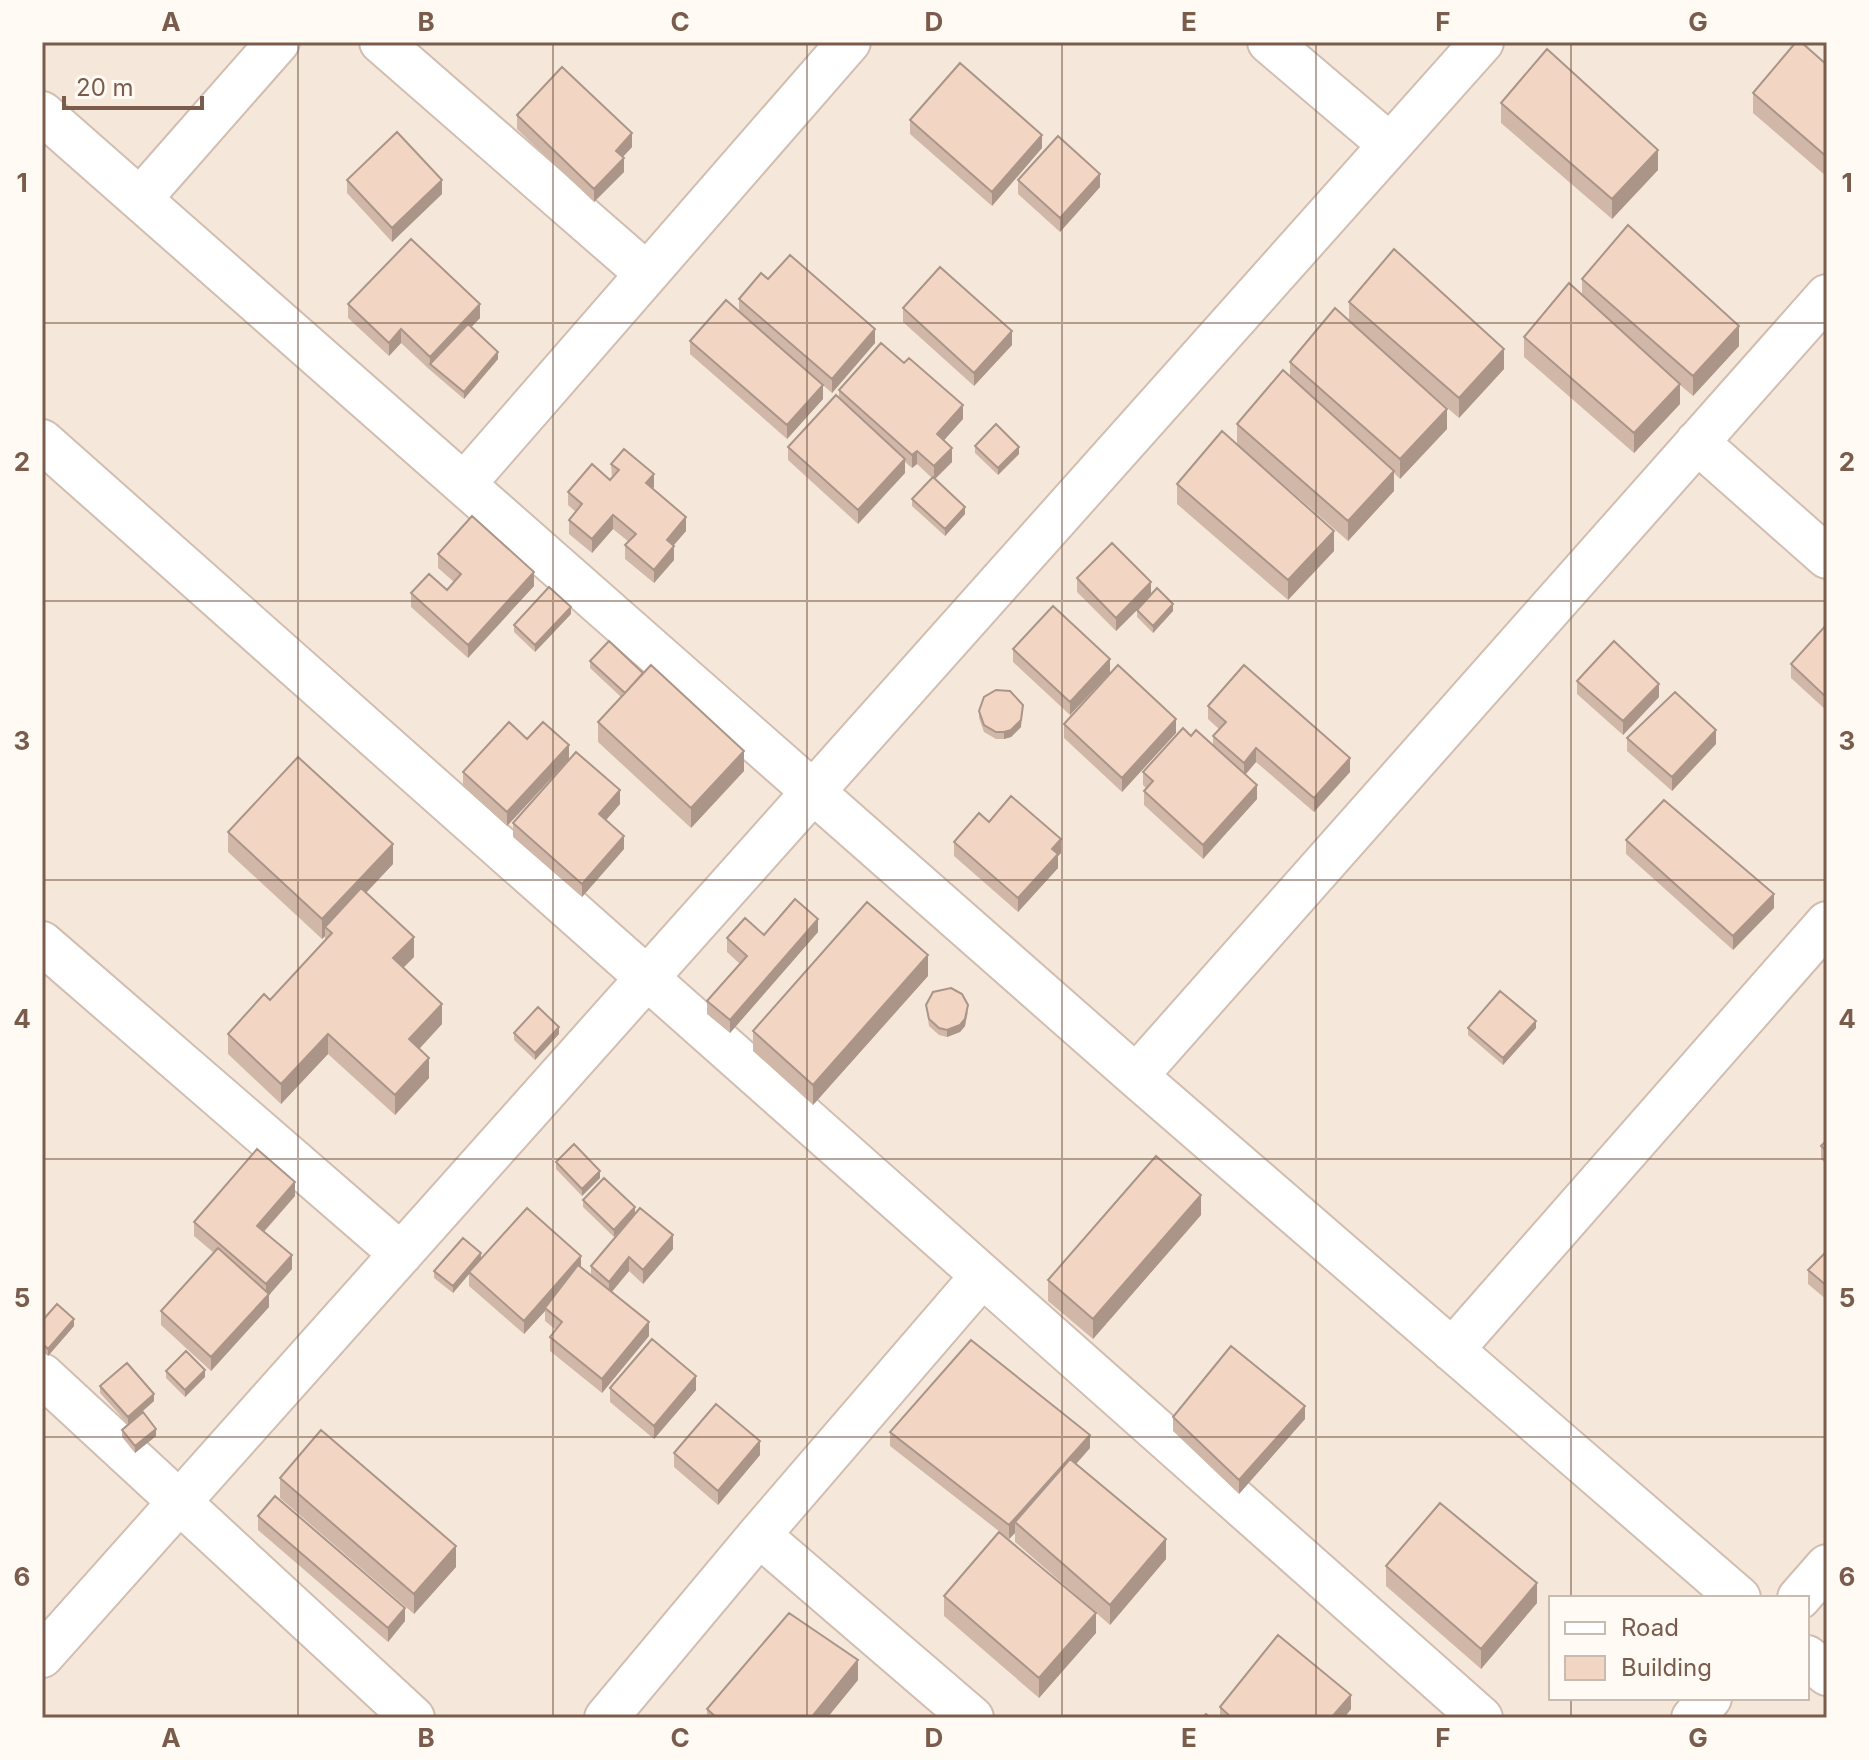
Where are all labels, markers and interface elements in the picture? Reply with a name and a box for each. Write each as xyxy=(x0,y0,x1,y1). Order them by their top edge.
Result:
text: A xyxy=(161,6,181,37)
text: B xyxy=(417,6,435,37)
text: C xyxy=(670,6,690,37)
text: D xyxy=(925,6,943,37)
text: E xyxy=(1181,6,1197,37)
text: F xyxy=(1435,6,1451,37)
text: G xyxy=(1688,6,1708,37)
scale bar xyxy=(64,60,202,110)
text: 20 m xyxy=(76,73,134,102)
text: 1 xyxy=(16,167,28,198)
text: 1 xyxy=(1841,167,1853,198)
text: 2 xyxy=(14,446,30,477)
text: 2 xyxy=(1839,446,1855,477)
text: 3 xyxy=(14,725,30,756)
text: 3 xyxy=(1839,725,1855,756)
text: 4 xyxy=(13,1003,31,1034)
text: 4 xyxy=(1838,1003,1856,1034)
text: 5 xyxy=(14,1282,30,1313)
text: 5 xyxy=(1839,1282,1855,1313)
text: 6 xyxy=(14,1561,30,1592)
text: 6 xyxy=(1839,1561,1855,1592)
legend xyxy=(1549,1596,1809,1700)
text: Road xyxy=(1621,1613,1679,1642)
text: Building xyxy=(1621,1653,1712,1682)
text: A xyxy=(161,1722,181,1753)
text: B xyxy=(417,1722,435,1753)
text: C xyxy=(670,1722,690,1753)
text: D xyxy=(925,1722,943,1753)
text: E xyxy=(1181,1722,1197,1753)
text: F xyxy=(1435,1722,1451,1753)
text: G xyxy=(1688,1722,1708,1753)

